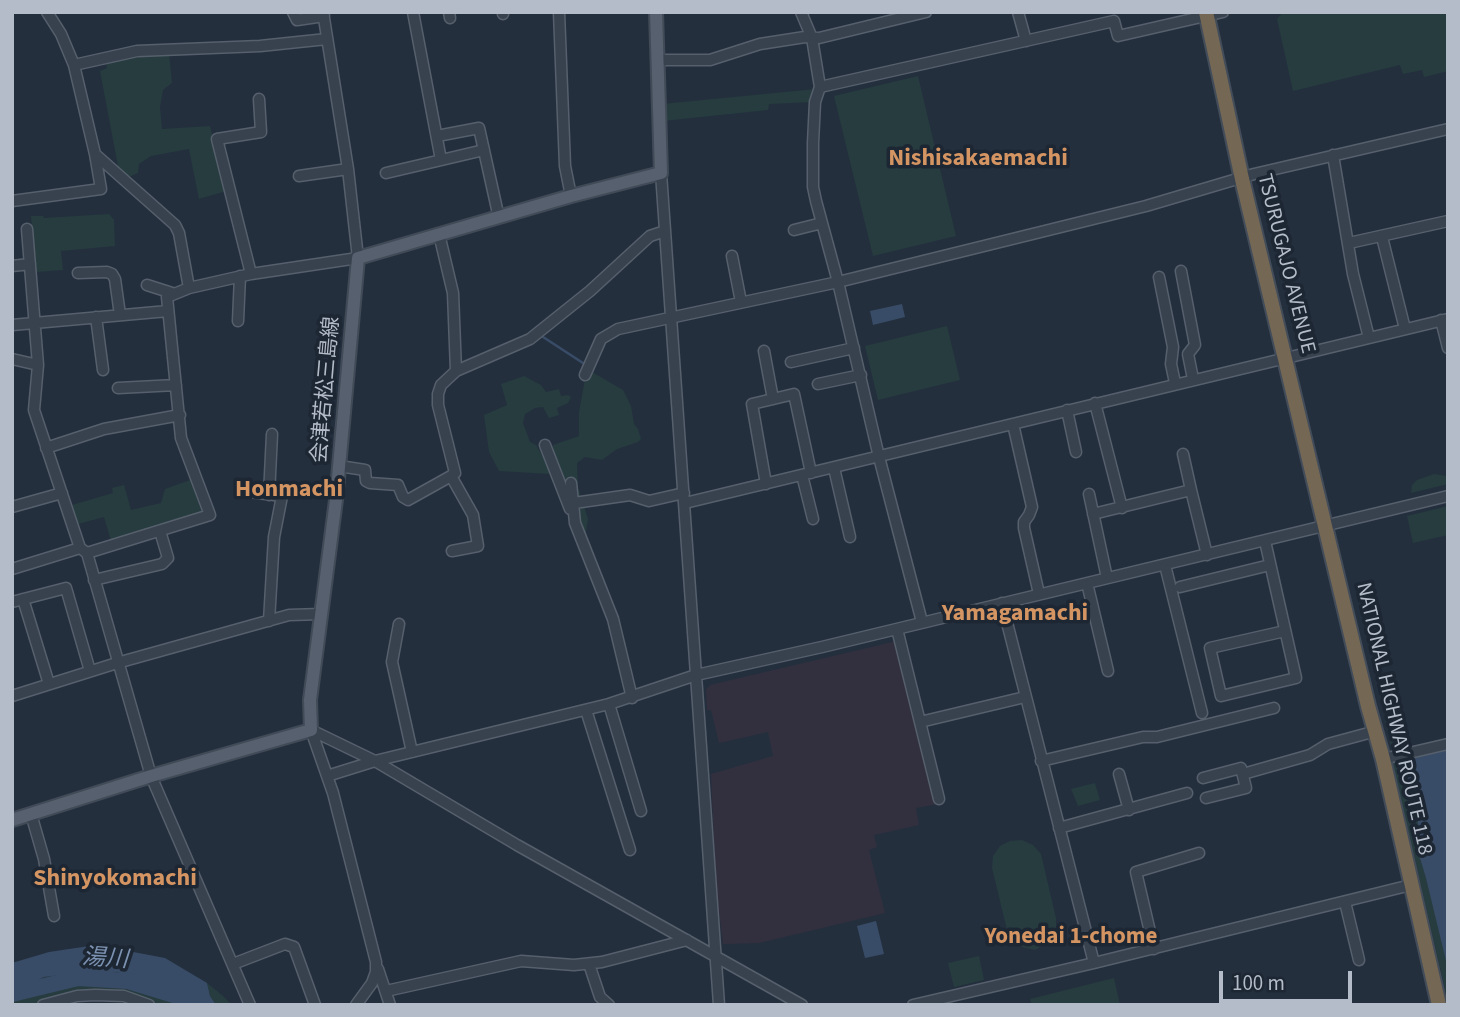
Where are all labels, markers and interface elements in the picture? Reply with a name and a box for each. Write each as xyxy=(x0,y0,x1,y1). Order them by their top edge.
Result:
district label: Nishisakaemachi xyxy=(888,146,1068,174)
street label: TSURUGAJO AVENUE xyxy=(1250,172,1320,356)
street label: 会津若松三島線 xyxy=(308,316,346,464)
district label: Honmachi xyxy=(235,477,343,505)
street label: NATIONAL HIGHWAY ROUTE 118 xyxy=(1349,580,1437,858)
district label: Yamagamachi xyxy=(942,601,1088,629)
district label: Shinyokomachi xyxy=(33,866,197,894)
district label: Yonedai 1-chome xyxy=(985,924,1157,952)
water label: 湯川 xyxy=(81,945,129,975)
scale bar xyxy=(1222,958,1355,1002)
text: 100 m xyxy=(1232,968,1285,998)

